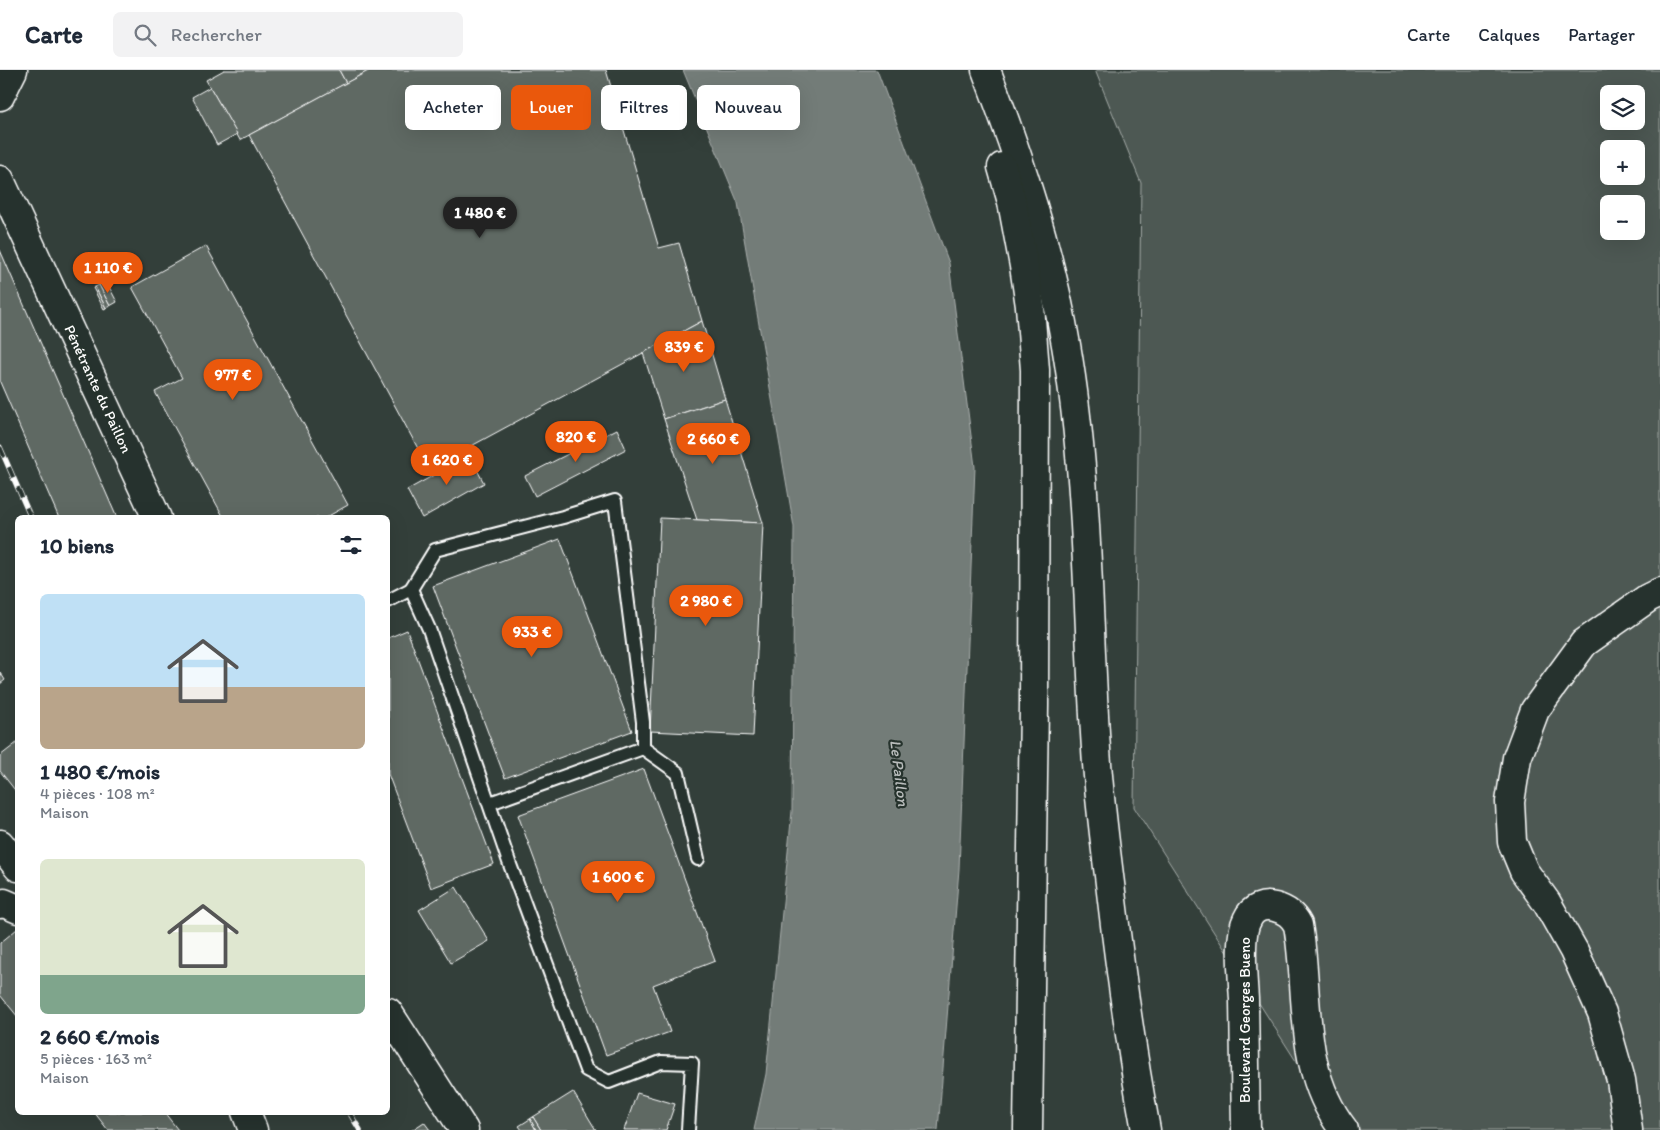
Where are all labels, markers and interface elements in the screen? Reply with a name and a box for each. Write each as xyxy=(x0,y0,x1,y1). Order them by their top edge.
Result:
search box xyxy=(113,12,463,57)
text: Carte xyxy=(25,20,83,49)
icon: search xyxy=(131,21,159,49)
text: Rechercher xyxy=(171,23,262,46)
text: Carte xyxy=(1407,24,1450,46)
text: Calques xyxy=(1478,24,1540,46)
text: Partager xyxy=(1568,24,1635,46)
chip: Acheter xyxy=(405,85,501,130)
chip: Louer xyxy=(511,85,591,130)
chip: Filtres xyxy=(601,85,687,130)
chip: Nouveau xyxy=(697,85,800,130)
map controls xyxy=(1600,85,1645,240)
button: layers xyxy=(1600,85,1645,130)
button: + xyxy=(1600,140,1645,185)
button: − xyxy=(1600,195,1645,240)
pin: 1 480 € xyxy=(434,196,526,239)
text: 1 480 € xyxy=(454,203,506,222)
pin: 1 110 € xyxy=(62,252,154,294)
text: 1 110 € xyxy=(84,258,132,277)
street label: Pénétrante du Paillon xyxy=(60,322,136,456)
pin: 839 € xyxy=(649,330,719,373)
text: 839 € xyxy=(665,337,703,356)
pin: 977 € xyxy=(198,358,268,401)
text: 977 € xyxy=(215,365,251,384)
pin: 820 € xyxy=(541,420,611,463)
pin: 2 660 € xyxy=(667,422,759,465)
text: 820 € xyxy=(556,427,596,446)
text: 2 660 € xyxy=(687,429,739,448)
pin: 1 620 € xyxy=(401,444,493,486)
text: 1 620 € xyxy=(422,450,472,469)
icon: filters xyxy=(337,531,365,559)
text: 10 biens xyxy=(40,533,114,558)
pin: 2 980 € xyxy=(660,584,752,627)
text: 2 980 € xyxy=(680,591,732,610)
pin: 933 € xyxy=(497,616,567,658)
text: 933 € xyxy=(513,622,551,641)
icon: home xyxy=(158,626,248,716)
water label: Le Paillon xyxy=(886,739,913,808)
text: 1 480 €/mois xyxy=(40,759,160,784)
text: 4 pièces · 108 m² xyxy=(40,784,155,803)
text: Maison xyxy=(40,803,89,822)
pin: 1 600 € xyxy=(572,860,664,903)
text: 1 600 € xyxy=(592,867,644,886)
icon: home xyxy=(158,891,248,981)
street label: Boulevard Georges Bueno xyxy=(1236,937,1254,1103)
text: 2 660 €/mois xyxy=(40,1024,160,1049)
text: 5 pièces · 163 m² xyxy=(40,1049,152,1068)
text: Maison xyxy=(40,1068,89,1087)

